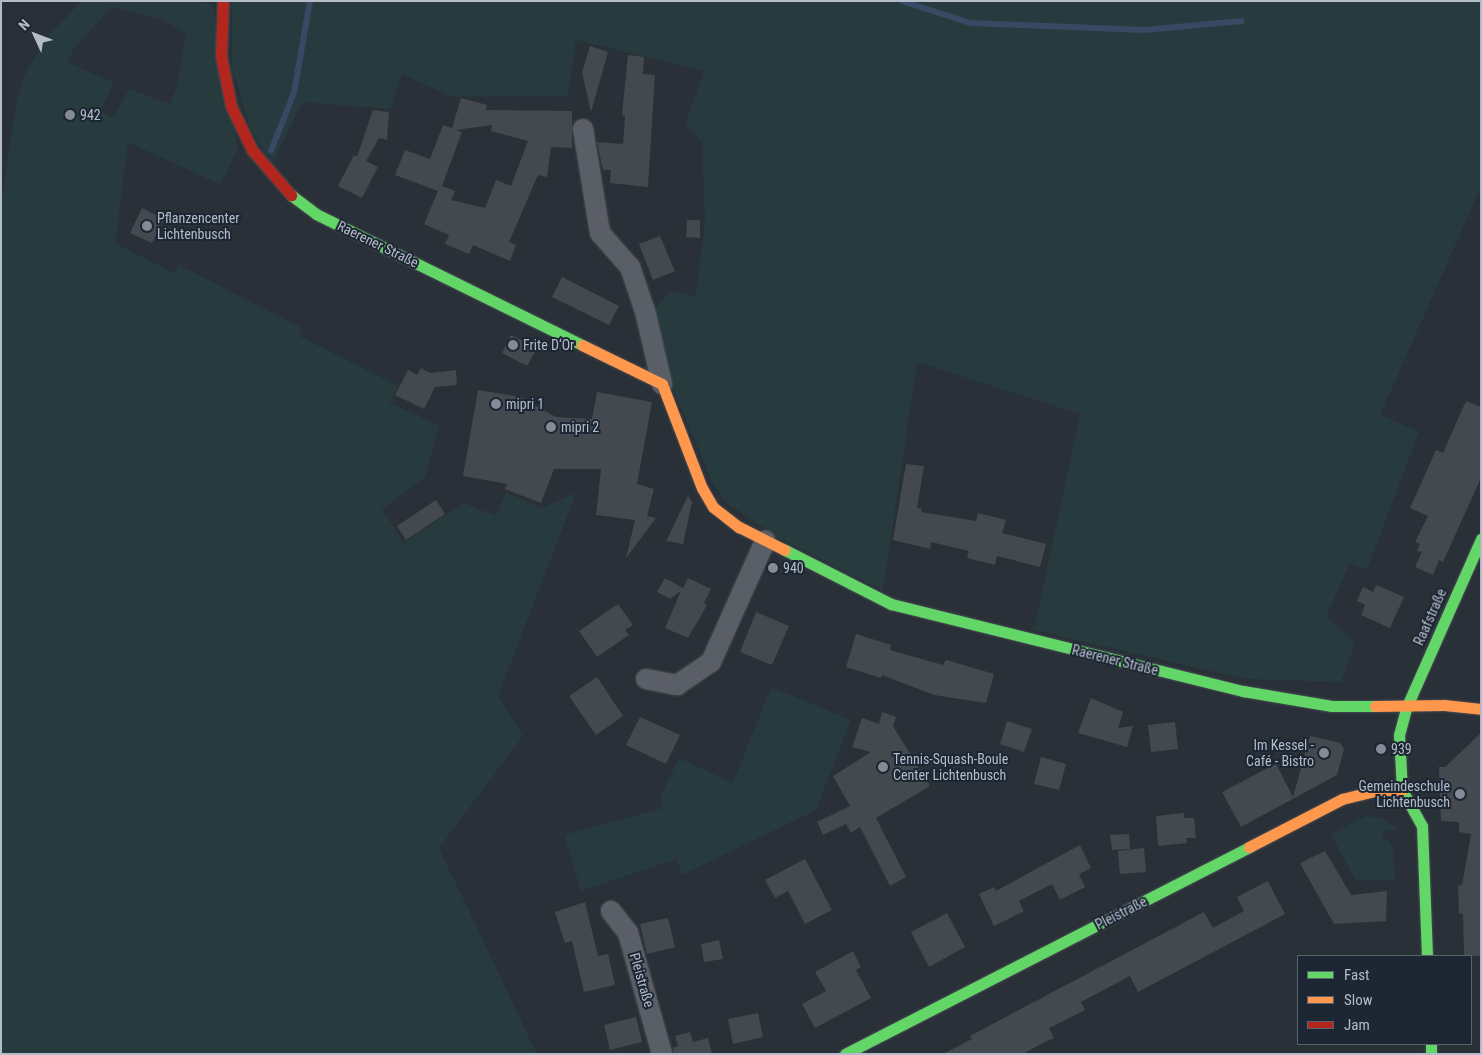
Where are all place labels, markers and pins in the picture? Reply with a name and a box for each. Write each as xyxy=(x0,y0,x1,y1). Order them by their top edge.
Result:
place label: 942 xyxy=(80,107,101,123)
marker: 942 xyxy=(64,109,76,121)
place label: Pflanzencenter Lichtenbusch xyxy=(157,210,239,242)
marker: Pflanzencenter Lichtenbusch xyxy=(141,220,153,232)
place label: Frite D‘Or xyxy=(523,337,574,353)
marker: Frite D‘Or xyxy=(507,339,519,351)
place label: mipri 1 xyxy=(506,396,544,412)
marker: mipri 1 xyxy=(490,398,502,410)
place label: mipri 2 xyxy=(561,419,599,435)
marker: mipri 2 xyxy=(545,421,557,433)
place label: 940 xyxy=(783,560,804,576)
marker: 940 xyxy=(767,562,779,574)
place label: Im Kessel - Café - Bistro xyxy=(1246,737,1314,770)
place label: 939 xyxy=(1391,741,1412,757)
marker: 939 xyxy=(1375,743,1387,755)
marker: Im Kessel - Café - Bistro xyxy=(1318,747,1330,759)
place label: Tennis-Squash-Boule Center Lichtenbusch xyxy=(893,751,1008,784)
marker: Tennis-Squash-Boule Center Lichtenbusch xyxy=(877,761,889,773)
place label: Gemeindeschule Lichtenbusch xyxy=(1358,778,1450,810)
marker: Gemeindeschule Lichtenbusch xyxy=(1454,788,1466,800)

